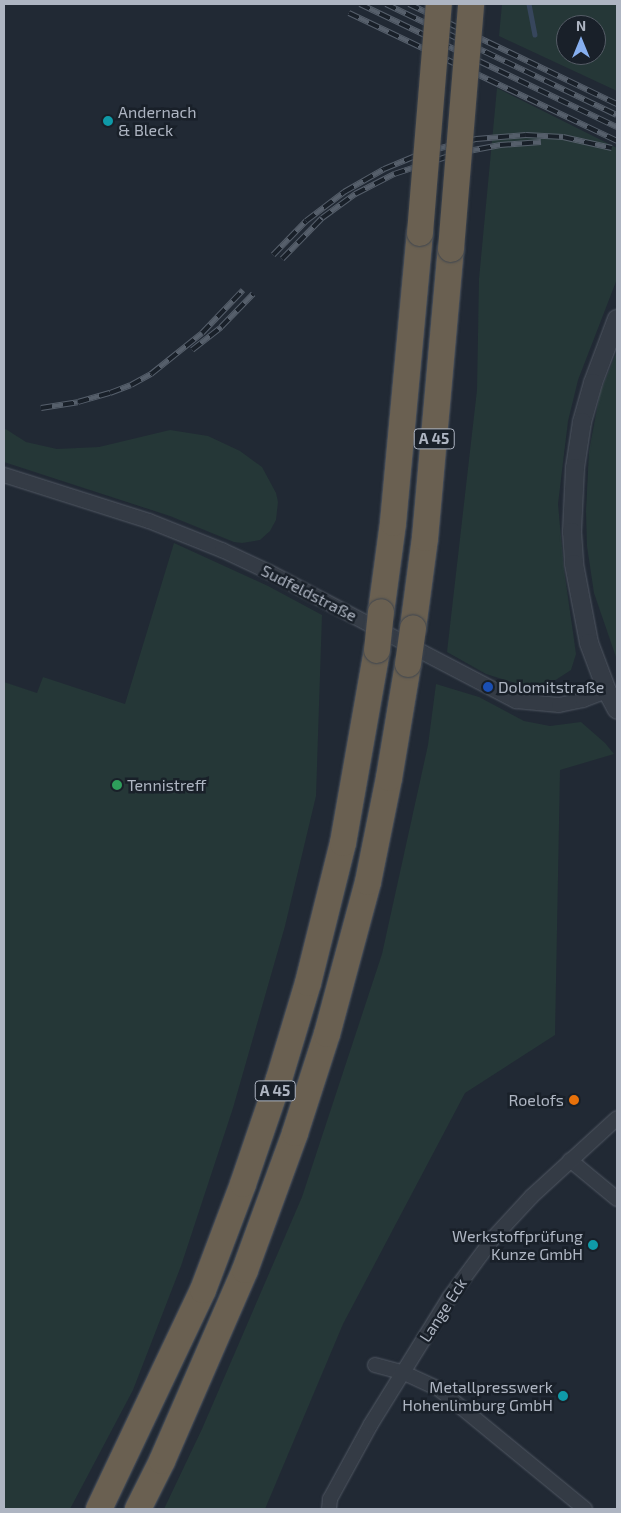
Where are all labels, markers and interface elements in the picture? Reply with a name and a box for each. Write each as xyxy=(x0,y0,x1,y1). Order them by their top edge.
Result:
north arrow xyxy=(556,15,606,65)
text: N xyxy=(576,17,586,34)
place label: Andernach & Bleck xyxy=(118,102,197,140)
marker: Andernach & Bleck xyxy=(102,115,114,127)
road number: A 45 xyxy=(413,426,455,452)
street label: Sudfeldstraße xyxy=(258,561,360,625)
place label: Dolomitstraße xyxy=(498,677,604,697)
marker: Dolomitstraße xyxy=(482,681,494,693)
place label: Tennistreff xyxy=(127,775,206,795)
marker: Tennistreff xyxy=(111,779,123,791)
road number: A 45 xyxy=(254,1078,296,1104)
place label: Roelofs xyxy=(508,1090,564,1110)
marker: Roelofs xyxy=(568,1094,580,1106)
place label: Werkstoffprüfung Kunze GmbH xyxy=(452,1226,583,1264)
marker: Werkstoffprüfung Kunze GmbH xyxy=(587,1239,599,1251)
street label: Lange Eck xyxy=(415,1274,471,1346)
place label: Metallpresswerk Hohenlimburg GmbH xyxy=(402,1377,553,1415)
marker: Metallpresswerk Hohenlimburg GmbH xyxy=(557,1390,569,1402)

